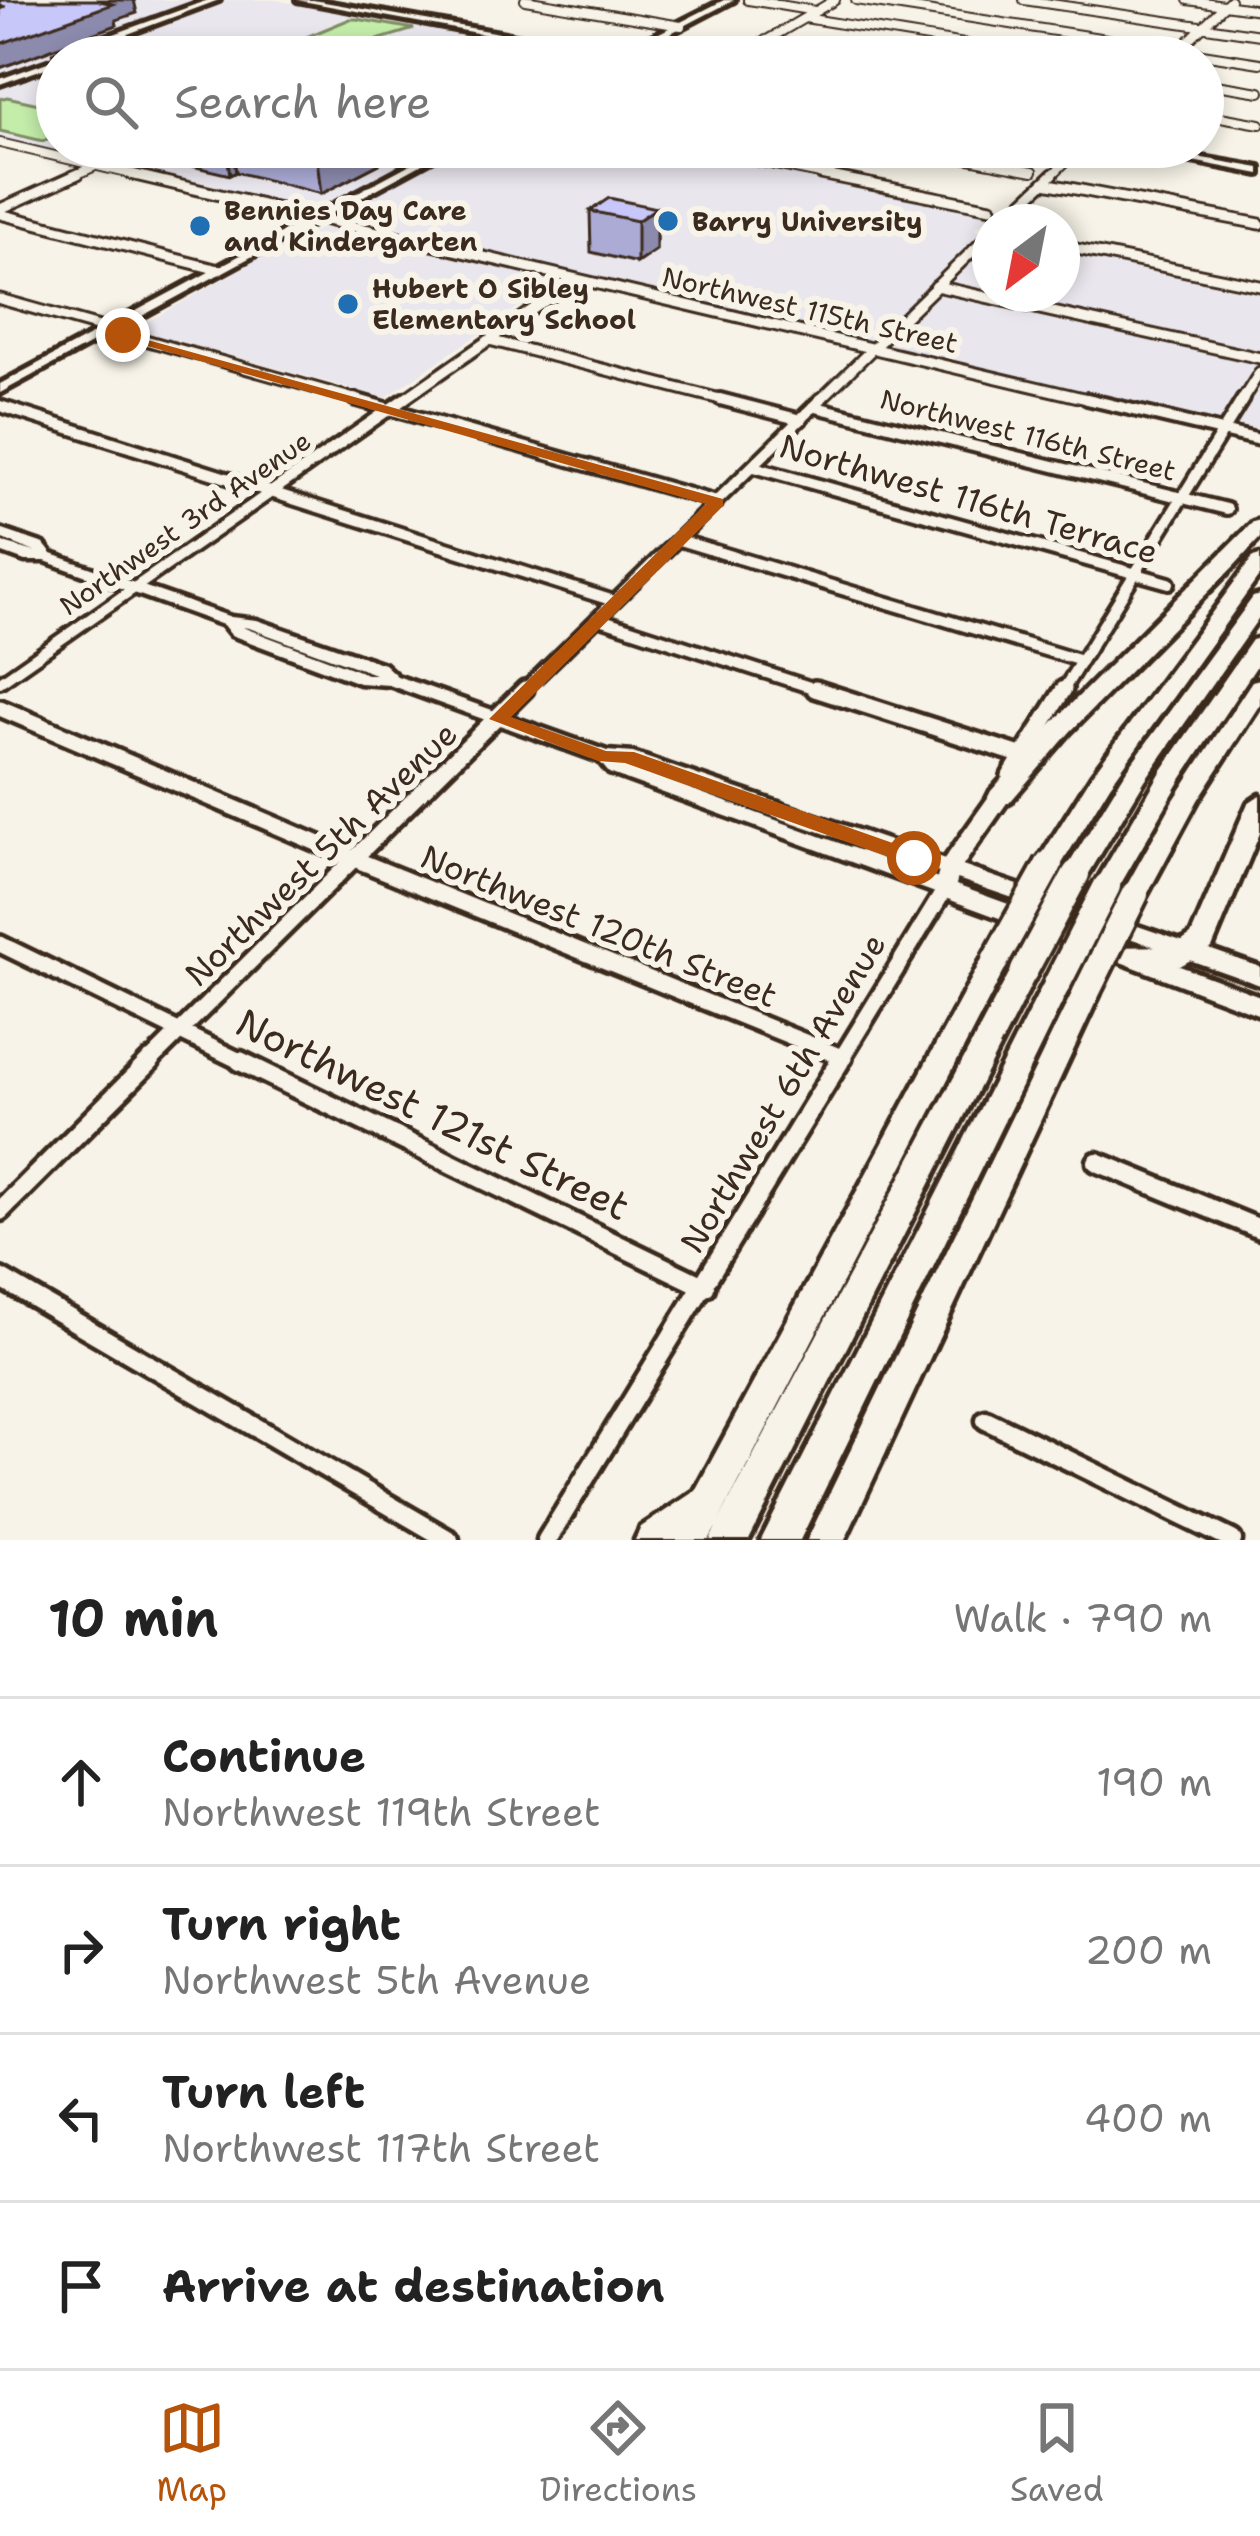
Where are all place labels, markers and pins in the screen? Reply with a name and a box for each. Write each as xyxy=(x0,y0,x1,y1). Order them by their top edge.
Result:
place label: Bennies Day Care and Kindergarten xyxy=(224,192,478,260)
place label: Barry University xyxy=(692,203,923,240)
marker: Barry University xyxy=(655,208,681,234)
marker: Bennies Day Care and Kindergarten xyxy=(187,213,213,239)
place label: Hubert O Sibley Elementary School xyxy=(372,270,636,338)
marker: Hubert O Sibley Elementary School xyxy=(335,291,361,317)

